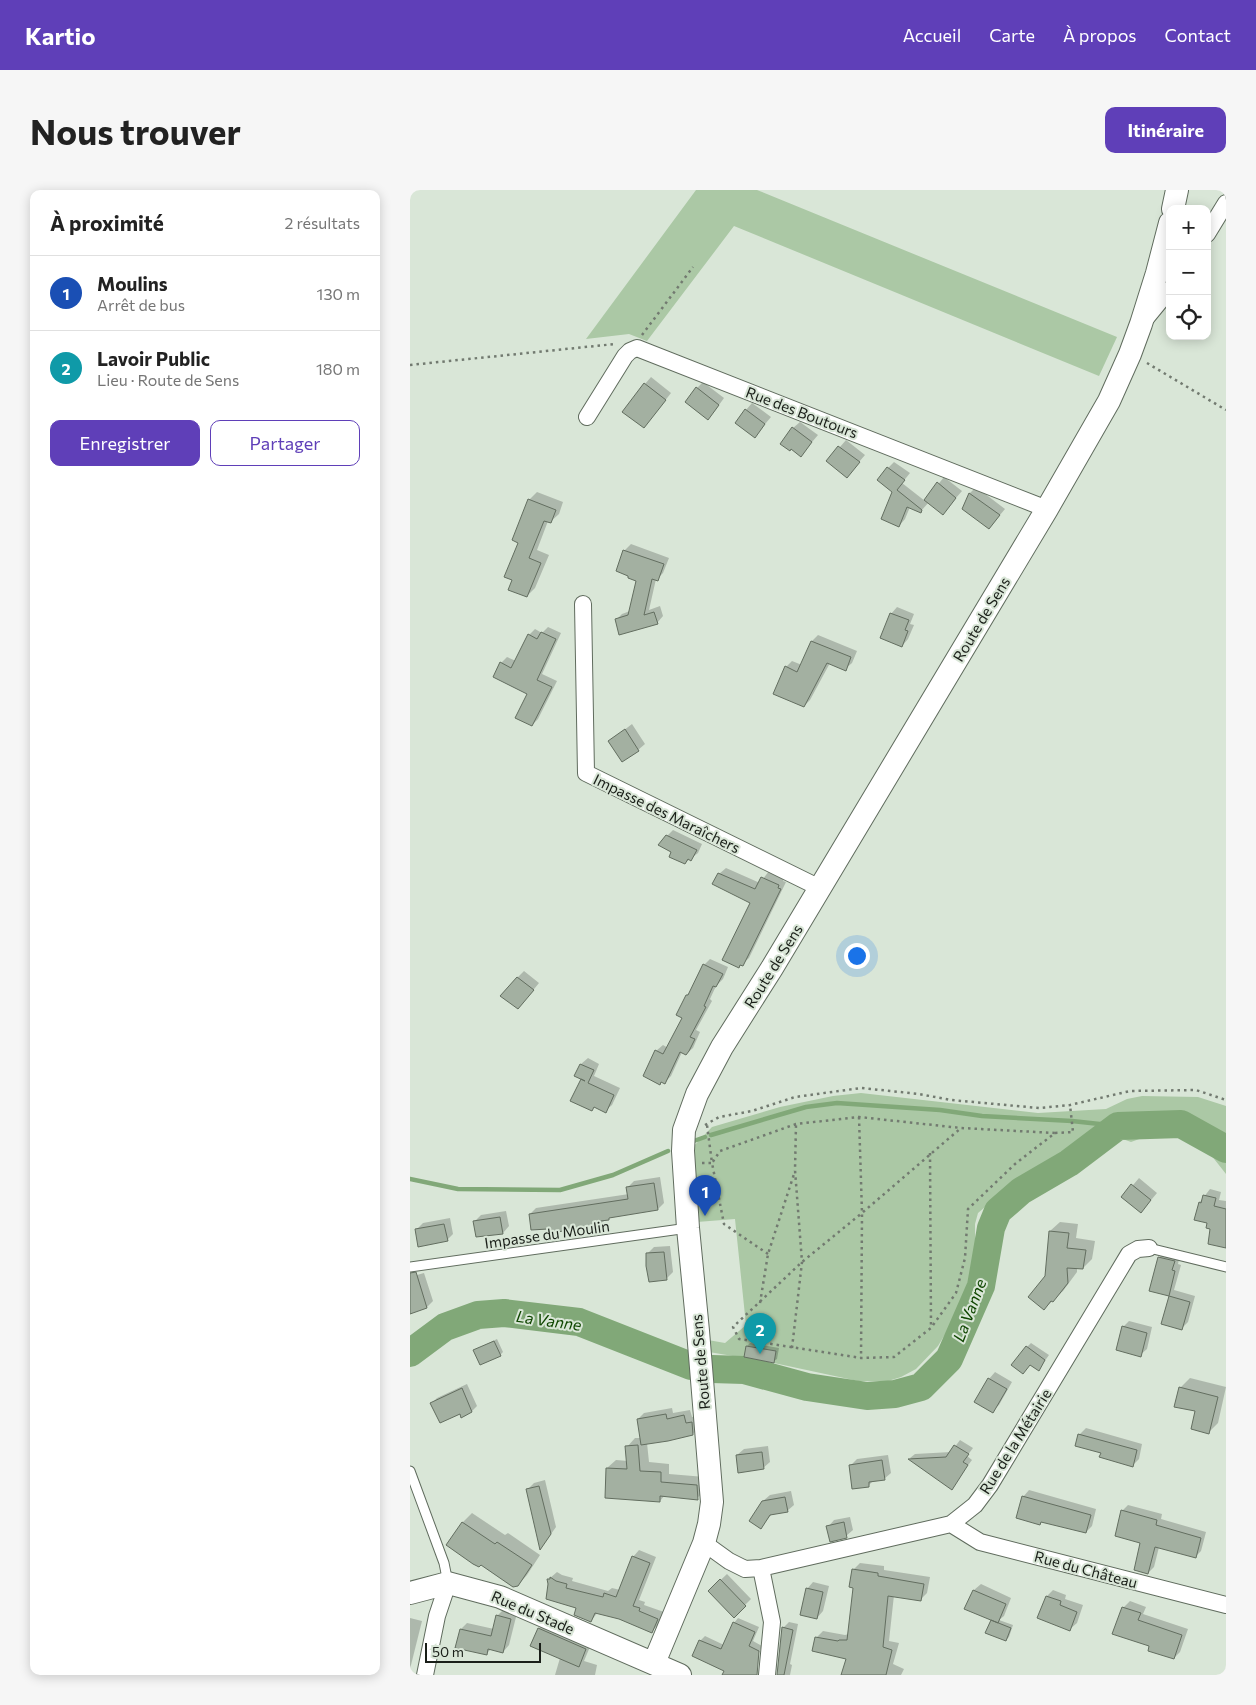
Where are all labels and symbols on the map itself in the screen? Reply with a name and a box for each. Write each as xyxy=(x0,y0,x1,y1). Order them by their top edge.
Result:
street label: Rue des Boutours xyxy=(744,382,861,442)
street label: Route de Sens xyxy=(949,573,1013,664)
street label: Impasse des Maraîchers xyxy=(591,770,743,856)
street label: Route de Sens xyxy=(740,921,806,1011)
your location xyxy=(844,943,870,969)
pin: 1 xyxy=(689,1175,721,1216)
street label: Impasse du Moulin xyxy=(483,1216,611,1252)
water label: La Vanne xyxy=(948,1275,990,1344)
water label: La Vanne xyxy=(515,1306,583,1334)
pin: 2 xyxy=(744,1313,776,1354)
street label: Route de Sens xyxy=(687,1314,713,1410)
street label: Rue de la Métairie xyxy=(975,1385,1055,1497)
street label: Rue du Château xyxy=(1033,1547,1139,1591)
street label: Rue du Stade xyxy=(489,1586,577,1638)
scale bar xyxy=(425,1640,541,1663)

